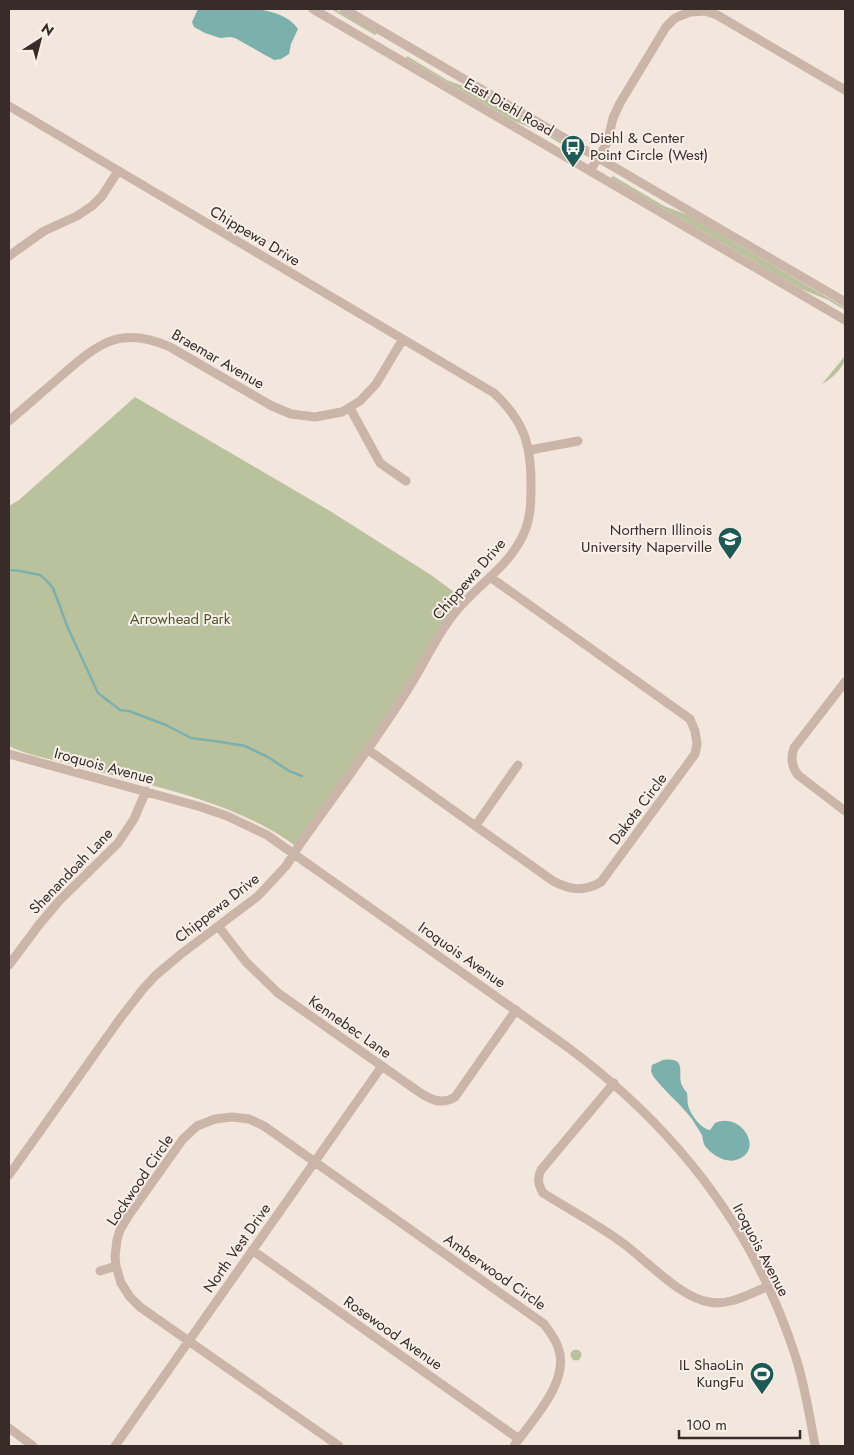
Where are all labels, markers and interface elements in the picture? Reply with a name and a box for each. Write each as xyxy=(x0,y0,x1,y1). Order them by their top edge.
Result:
north arrow xyxy=(15,15,65,65)
text: N xyxy=(37,18,58,41)
street label: East Diehl Road xyxy=(460,73,558,141)
place label: Diehl & Center Point Circle (West) xyxy=(590,127,708,166)
bus stop icon: Diehl & Center Point Circle (West) xyxy=(560,134,586,168)
street label: Chippewa Drive xyxy=(206,200,305,272)
street label: Braemar Avenue xyxy=(168,324,269,395)
place label: Northern Illinois University Naperville xyxy=(581,519,712,558)
school or university icon: Northern Illinois University Naperville xyxy=(717,526,743,560)
street label: Chippewa Drive xyxy=(427,533,511,625)
park label: Arrowhead Park xyxy=(130,608,231,630)
street label: Iroquois Avenue xyxy=(52,742,157,790)
street label: Dakota Circle xyxy=(604,768,672,849)
street label: Shenandoah Lane xyxy=(24,823,118,919)
street label: Chippewa Drive xyxy=(170,868,264,948)
street label: Iroquois Avenue xyxy=(414,917,511,994)
street label: Kennebec Lane xyxy=(304,990,396,1064)
street label: Lockwood Circle xyxy=(101,1130,179,1230)
street label: North Vest Drive xyxy=(198,1199,276,1297)
street label: Iroquois Avenue xyxy=(727,1200,795,1301)
street label: Amberwood Circle xyxy=(439,1228,551,1316)
street label: Rosewood Avenue xyxy=(339,1291,447,1376)
place label: IL ShaoLin KungFu xyxy=(679,1354,744,1393)
sports icon: IL ShaoLin KungFu xyxy=(749,1361,775,1395)
scale bar xyxy=(679,1408,800,1440)
text: 100 m xyxy=(686,1414,727,1436)

